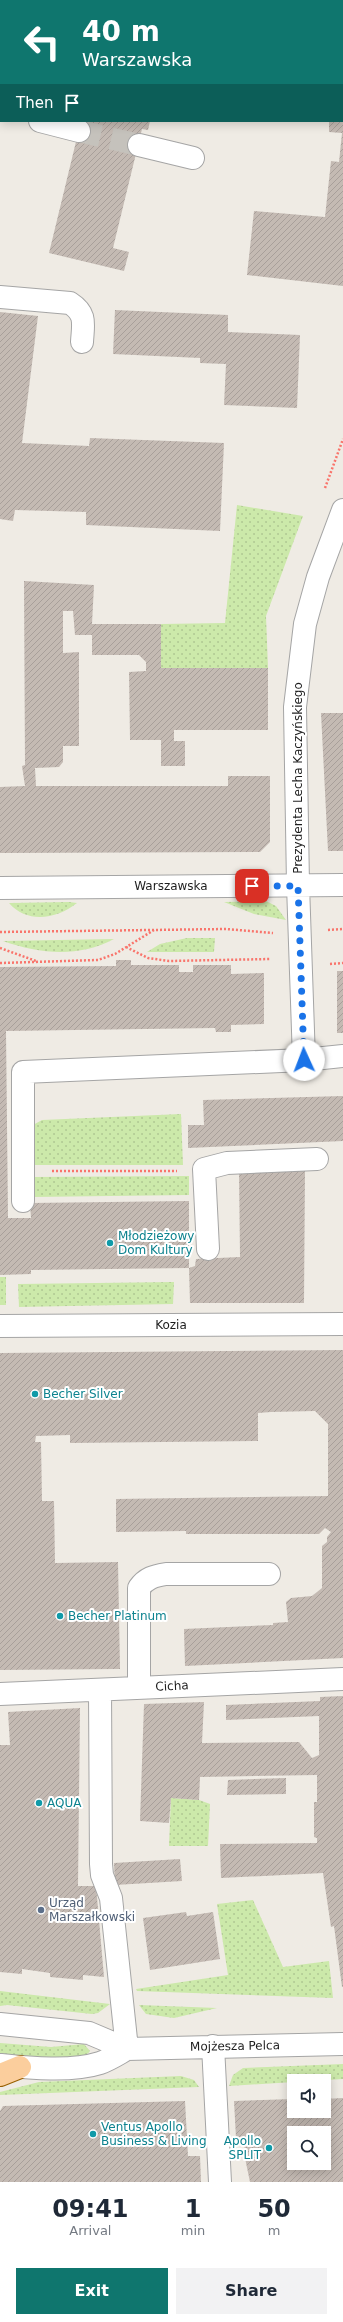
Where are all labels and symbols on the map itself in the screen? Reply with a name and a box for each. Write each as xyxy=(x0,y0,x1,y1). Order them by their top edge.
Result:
street label: Prezydenta Lecha Kaczyńskiego xyxy=(291,682,305,874)
pin xyxy=(235,869,269,903)
street label: Warszawska xyxy=(134,879,208,893)
position arrow xyxy=(283,1039,325,1081)
place label: Młodzieżowy Dom Kultury xyxy=(118,1229,194,1257)
marker: Młodzieżowy Dom Kultury xyxy=(105,1238,115,1248)
street label: Kozia xyxy=(155,1318,187,1332)
place label: Becher Silver xyxy=(43,1387,123,1401)
marker: Becher Silver xyxy=(30,1389,40,1399)
place label: Becher Platinum xyxy=(68,1609,167,1623)
marker: Becher Platinum xyxy=(55,1611,65,1621)
street label: Cicha xyxy=(155,1678,189,1694)
place label: AQUA xyxy=(47,1796,82,1810)
marker: AQUA xyxy=(34,1798,44,1808)
place label: Urząd Marszałkowski xyxy=(49,1896,135,1924)
marker: Urząd Marszałkowski xyxy=(36,1905,46,1915)
street label: Mojżesza Pelca xyxy=(190,2038,280,2054)
place label: Ventus Apollo Business & Living xyxy=(101,2120,207,2148)
marker: Ventus Apollo Business & Living xyxy=(88,2129,98,2139)
place label: Apollo SPLIT xyxy=(224,2134,262,2162)
marker: Apollo SPLIT xyxy=(264,2143,274,2153)

